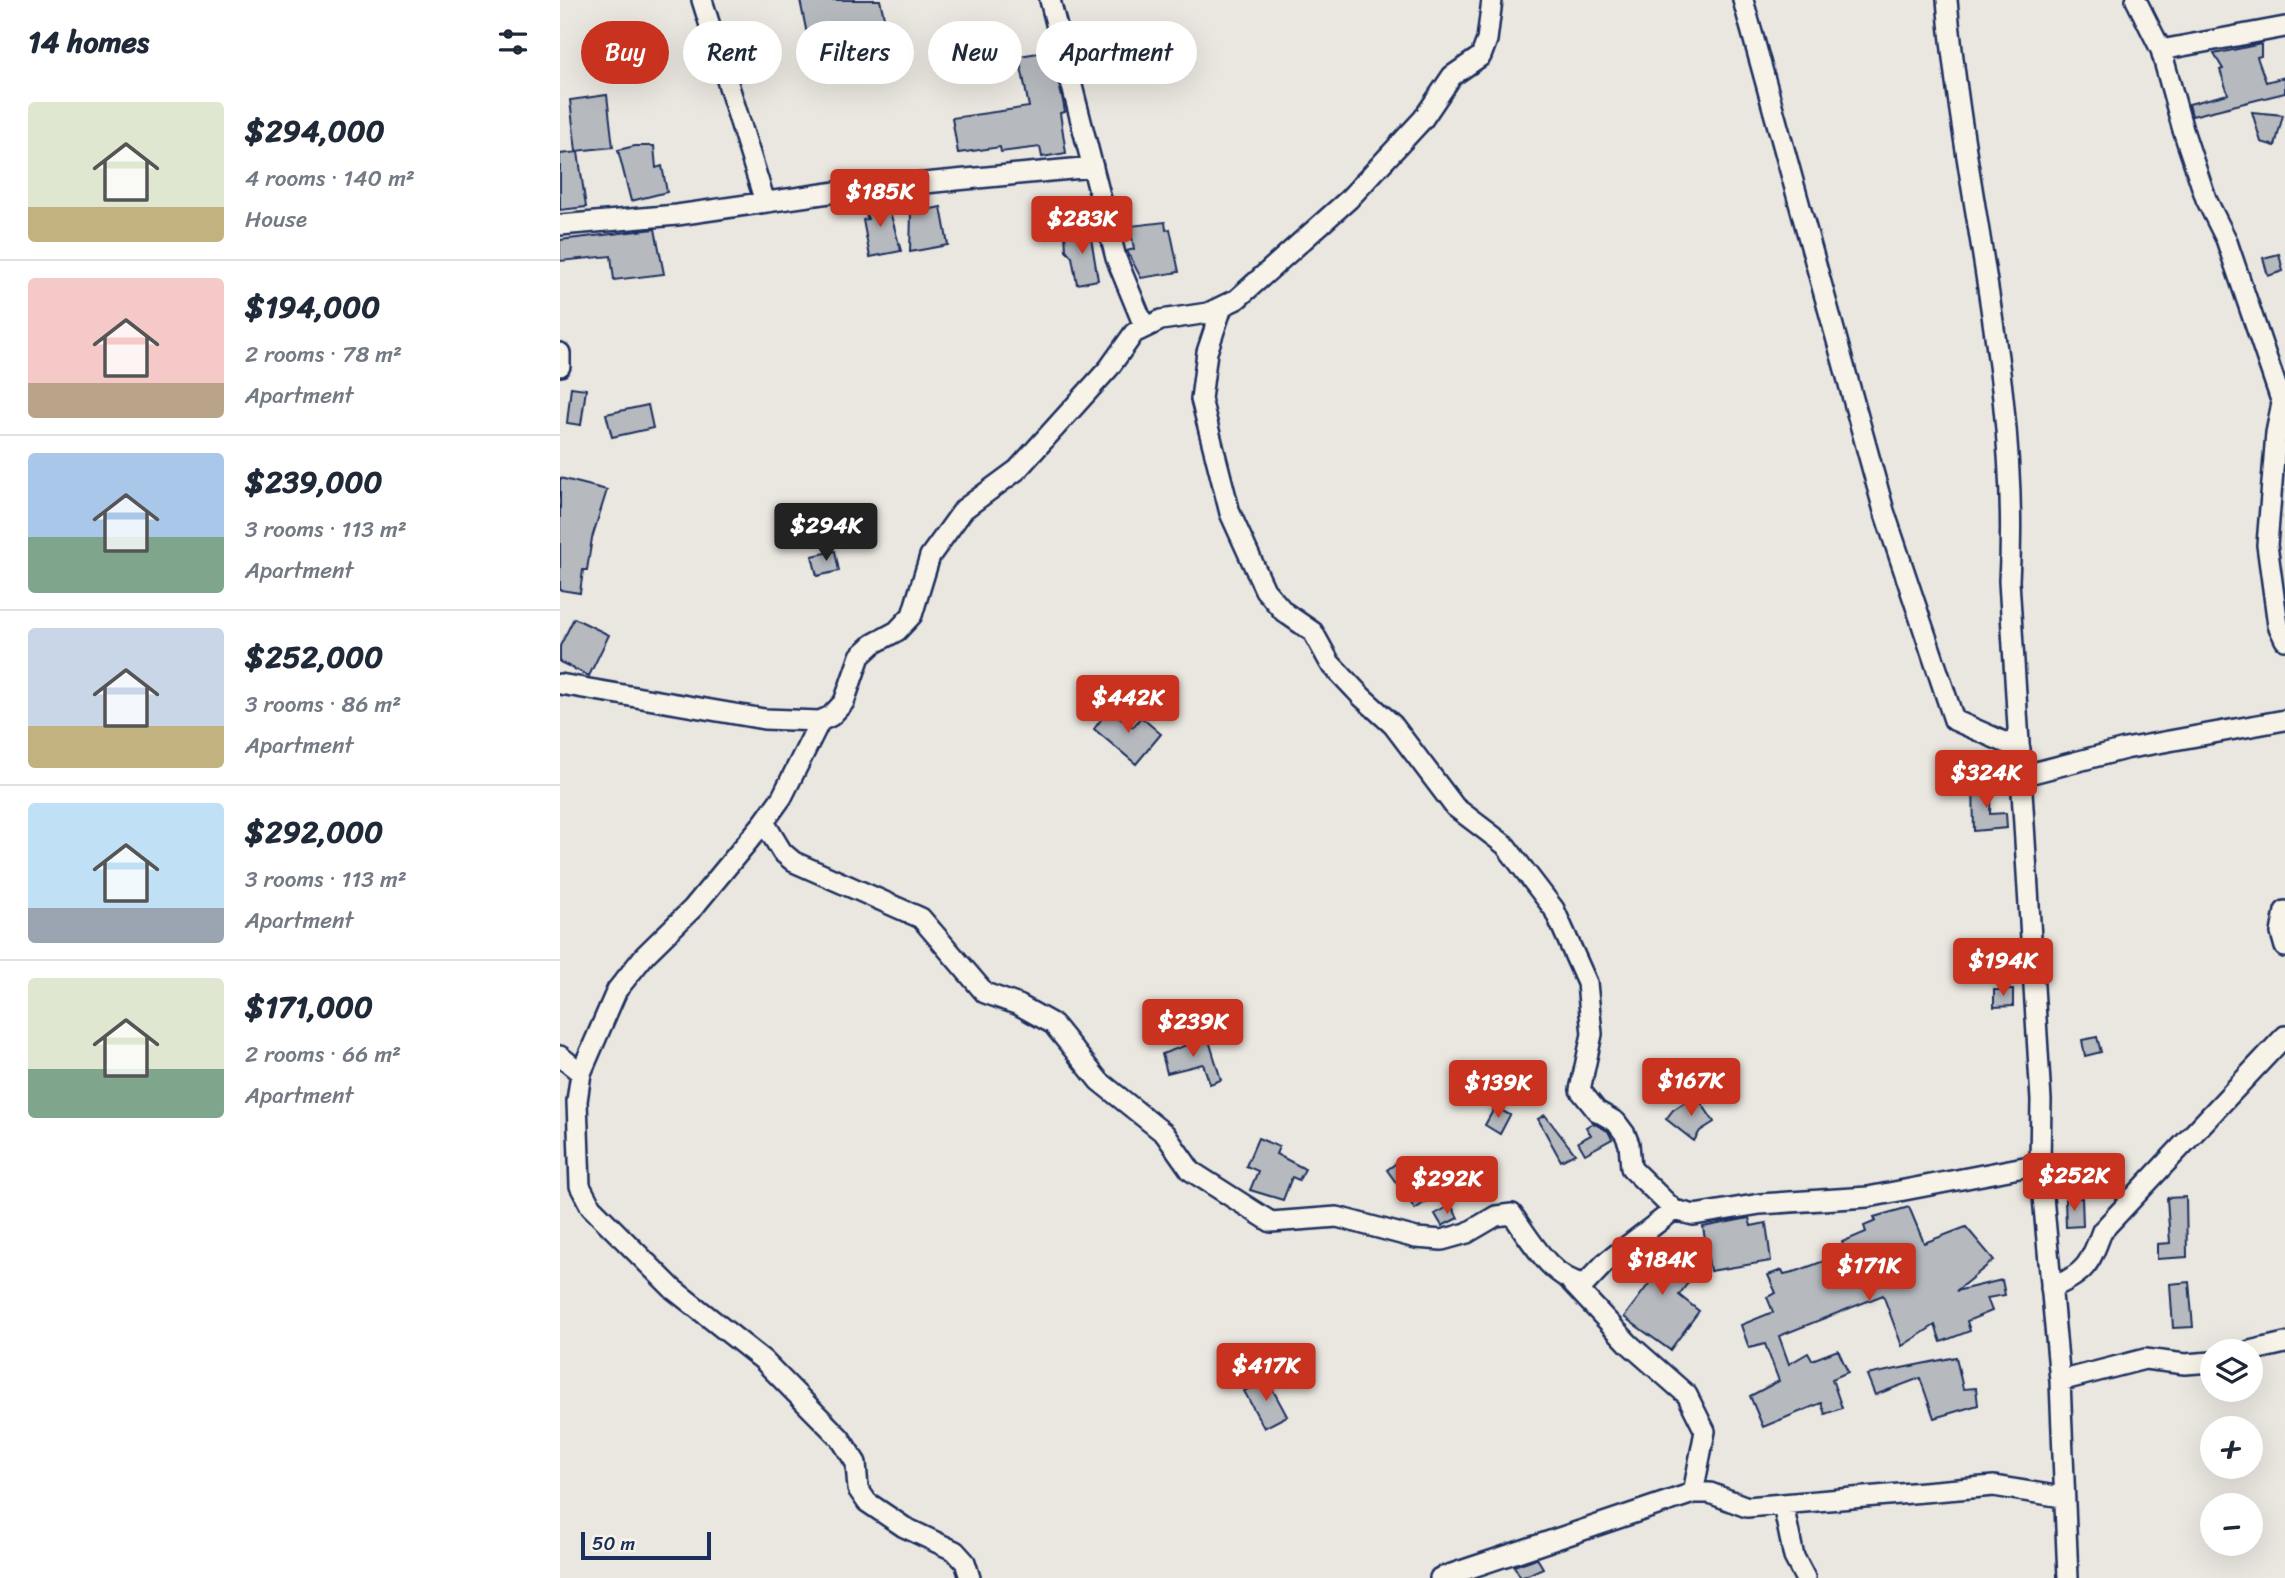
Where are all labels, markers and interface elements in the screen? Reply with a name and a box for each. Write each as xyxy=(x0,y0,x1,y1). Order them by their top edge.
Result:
text: 14 homes xyxy=(28,15,149,69)
chip: Buy xyxy=(581,21,669,84)
chip: Rent xyxy=(683,21,782,84)
chip: Filters xyxy=(796,21,914,84)
chip: New xyxy=(928,21,1022,84)
chip: Apartment xyxy=(1036,21,1197,84)
icon: filters xyxy=(494,23,532,61)
text: $294,000 xyxy=(245,104,385,158)
icon: home xyxy=(84,130,168,214)
text: 4 rooms · 140 m² xyxy=(245,158,415,199)
pin: $185K xyxy=(831,170,929,229)
text: $185K xyxy=(846,171,914,212)
pin: $283K xyxy=(1033,196,1131,256)
text: $283K xyxy=(1047,198,1117,239)
text: House xyxy=(245,199,307,240)
text: $194,000 xyxy=(245,280,380,334)
icon: home xyxy=(84,306,168,390)
text: 2 rooms · 78 m² xyxy=(245,334,402,375)
text: Apartment xyxy=(245,375,354,416)
text: $239,000 xyxy=(245,455,382,509)
icon: home xyxy=(84,481,168,565)
pin: $294K xyxy=(777,504,875,563)
text: $294K xyxy=(790,505,862,546)
text: 3 rooms · 113 m² xyxy=(245,509,407,550)
text: Apartment xyxy=(245,550,354,591)
text: $252,000 xyxy=(245,630,383,684)
icon: home xyxy=(84,656,168,740)
pin: $442K xyxy=(1079,676,1177,735)
text: $442K xyxy=(1092,677,1164,718)
text: 3 rooms · 86 m² xyxy=(245,684,401,725)
text: Apartment xyxy=(245,725,354,766)
pin: $324K xyxy=(1937,750,2035,810)
text: $324K xyxy=(1951,752,2021,793)
text: $292,000 xyxy=(245,805,383,859)
icon: home xyxy=(84,831,168,915)
text: 3 rooms · 113 m² xyxy=(245,859,407,900)
text: Apartment xyxy=(245,900,354,941)
pin: $194K xyxy=(1954,939,2052,998)
text: $194K xyxy=(1969,940,2037,981)
text: $171,000 xyxy=(245,980,373,1034)
pin: $239K xyxy=(1144,1000,1242,1059)
text: $239K xyxy=(1158,1001,1228,1042)
icon: home xyxy=(84,1006,168,1090)
text: 2 rooms · 66 m² xyxy=(245,1034,401,1075)
pin: $167K xyxy=(1642,1058,1740,1118)
pin: $139K xyxy=(1449,1060,1547,1120)
text: $167K xyxy=(1658,1060,1724,1101)
text: $139K xyxy=(1465,1062,1531,1103)
text: Apartment xyxy=(245,1075,354,1116)
pin: $252K xyxy=(2025,1154,2123,1213)
text: $252K xyxy=(2039,1155,2109,1196)
pin: $292K xyxy=(1398,1156,1496,1216)
text: $292K xyxy=(1412,1158,1482,1199)
pin: $184K xyxy=(1613,1238,1711,1297)
text: $184K xyxy=(1628,1239,1696,1280)
pin: $171K xyxy=(1820,1244,1918,1303)
text: $171K xyxy=(1838,1245,1900,1286)
map controls xyxy=(2200,1339,2263,1556)
button: layers xyxy=(2200,1339,2263,1402)
pin: $417K xyxy=(1217,1344,1315,1403)
text: $417K xyxy=(1233,1345,1299,1386)
button: + xyxy=(2200,1416,2263,1479)
button: − xyxy=(2200,1493,2263,1556)
text: 50 m xyxy=(592,1527,635,1560)
scale bar xyxy=(581,1529,710,1561)

